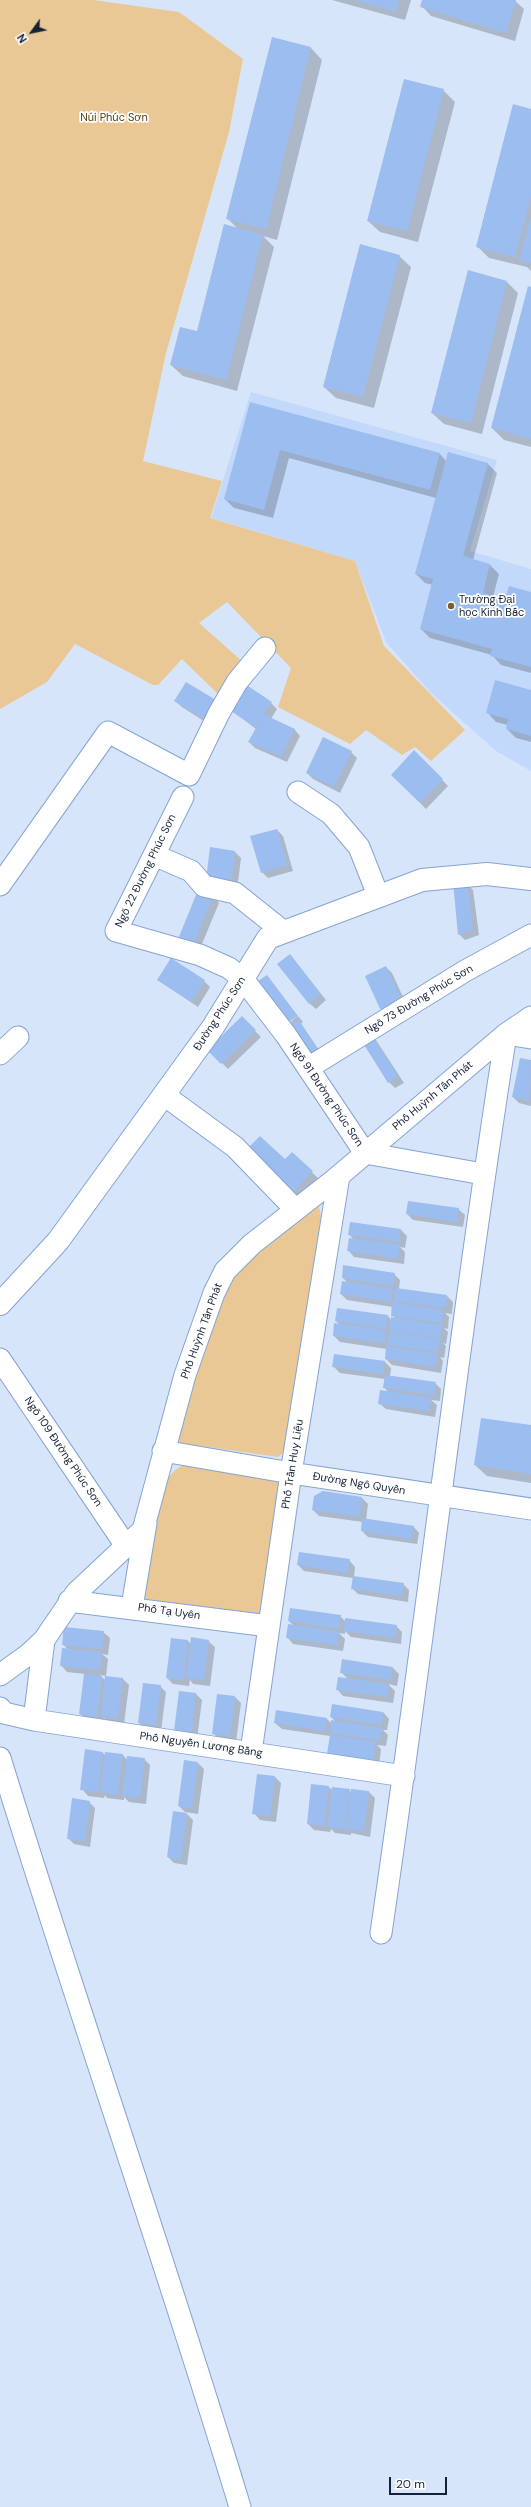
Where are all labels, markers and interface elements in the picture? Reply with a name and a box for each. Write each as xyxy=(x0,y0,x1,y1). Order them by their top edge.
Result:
north arrow xyxy=(12,12,52,52)
text: N xyxy=(14,31,30,46)
park label: Núi Phúc Sơn xyxy=(80,111,148,125)
place label: Trường Đại học Kinh Bắc xyxy=(459,593,524,619)
marker: Trường Đại học Kinh Bắc xyxy=(446,601,456,611)
street label: Ngõ 22 Đường Phúc Sơn xyxy=(113,812,179,930)
street label: Ngõ 73 Đường Phúc Sơn xyxy=(363,962,475,1038)
street label: Đường Phúc Sơn xyxy=(191,974,249,1054)
street label: Ngõ 91 Đường Phúc Sơn xyxy=(286,1041,366,1149)
street label: Phố Huỳnh Tấn Phát xyxy=(390,1058,476,1134)
street label: Phố Huỳnh Tấn Phát xyxy=(179,1281,225,1381)
street label: Ngõ 109 Đường Phúc Sơn xyxy=(21,1395,105,1509)
street label: Phố Trần Huy Liệu xyxy=(279,1418,307,1510)
street label: Đường Ngô Quyền xyxy=(312,1470,406,1498)
street label: Phố Tạ Uyên xyxy=(137,1601,201,1623)
street label: Phố Nguyễn Lương Bằng xyxy=(139,1730,263,1760)
scale bar xyxy=(391,2469,449,2495)
text: 20 m xyxy=(396,2476,425,2492)

